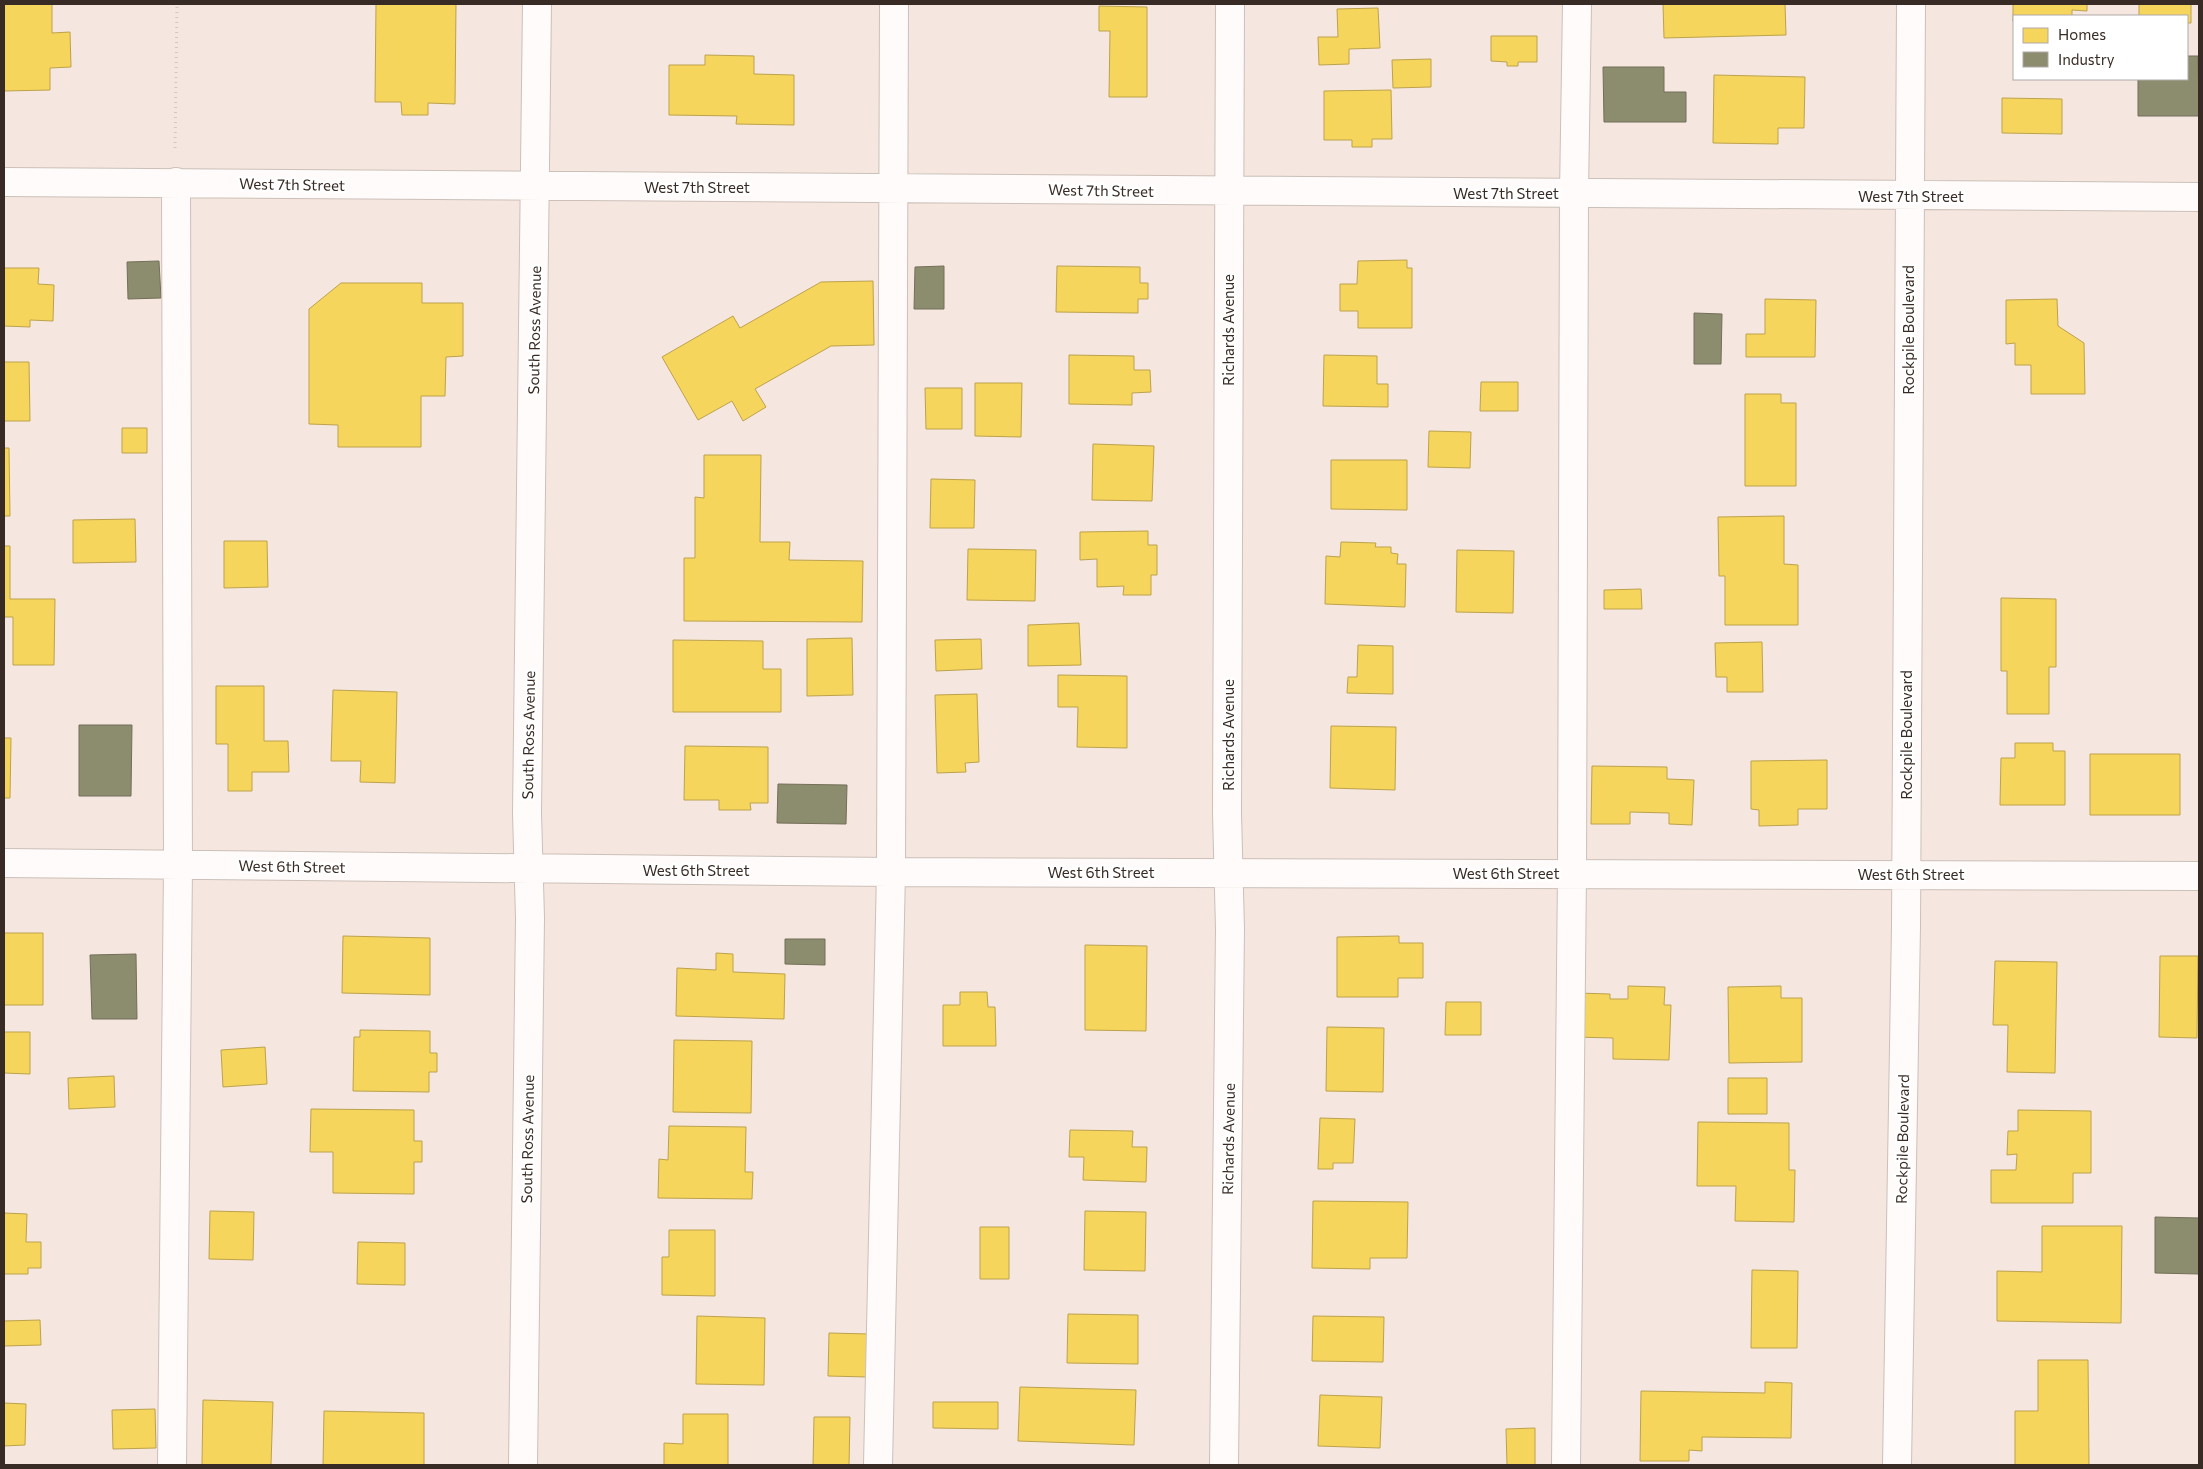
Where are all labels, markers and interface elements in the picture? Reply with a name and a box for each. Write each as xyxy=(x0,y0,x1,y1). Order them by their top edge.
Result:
legend xyxy=(2013,15,2188,80)
text: Homes xyxy=(2058,25,2106,43)
text: Industry xyxy=(2058,50,2115,68)
street label: West 7th Street xyxy=(239,174,345,194)
street label: West 7th Street xyxy=(644,178,750,196)
street label: West 7th Street xyxy=(1048,180,1154,200)
street label: West 7th Street xyxy=(1453,184,1559,202)
street label: West 7th Street xyxy=(1858,187,1964,205)
street label: South Ross Avenue xyxy=(524,265,544,394)
street label: Rockpile Boulevard xyxy=(1899,265,1917,395)
street label: Richards Avenue xyxy=(1219,274,1237,386)
street label: South Ross Avenue xyxy=(518,670,538,799)
street label: Rockpile Boulevard xyxy=(1897,670,1915,800)
street label: Richards Avenue xyxy=(1219,679,1237,791)
street label: West 6th Street xyxy=(238,856,346,876)
street label: West 6th Street xyxy=(642,861,750,879)
street label: West 6th Street xyxy=(1047,863,1155,881)
street label: West 6th Street xyxy=(1452,864,1560,882)
street label: West 6th Street xyxy=(1857,865,1965,883)
street label: South Ross Avenue xyxy=(517,1074,537,1203)
street label: Rockpile Boulevard xyxy=(1892,1074,1912,1204)
street label: Richards Avenue xyxy=(1218,1083,1238,1195)

